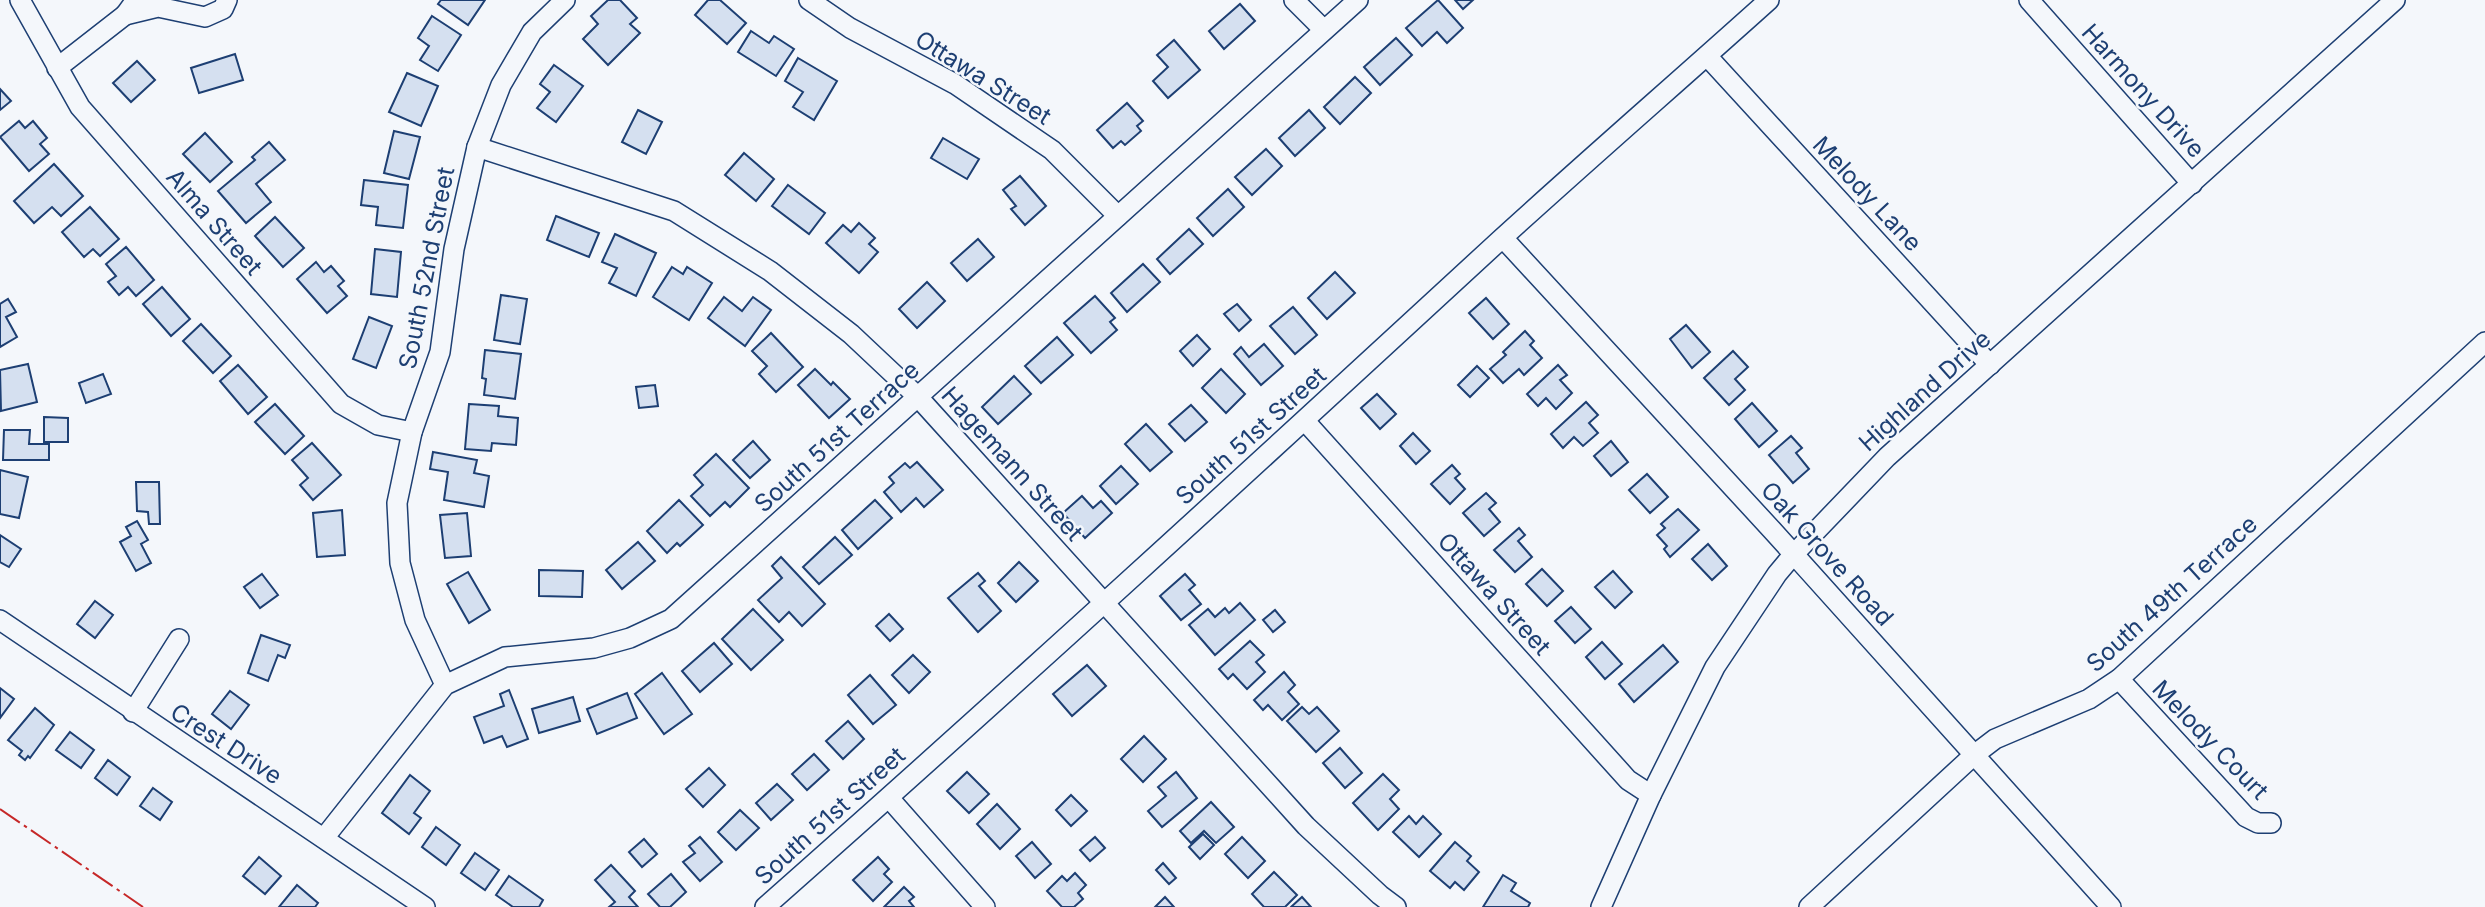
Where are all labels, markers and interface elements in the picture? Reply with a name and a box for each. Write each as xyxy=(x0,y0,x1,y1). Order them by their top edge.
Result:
street label: Harmony Drive xyxy=(2076,18,2211,163)
street label: Ottawa Street xyxy=(910,24,1057,131)
street label: Melody Lane xyxy=(1807,130,1928,257)
street label: Alma Street xyxy=(160,163,269,281)
street label: South 52nd Street xyxy=(393,164,460,371)
street label: Highland Drive xyxy=(1853,324,1996,457)
street label: South 51st Terrace xyxy=(748,355,925,518)
street label: South 51st Street xyxy=(1170,360,1332,511)
street label: Hagemann Street xyxy=(936,381,1089,547)
street label: Oak Grove Road xyxy=(1755,476,1900,632)
street label: South 49th Terrace xyxy=(2080,509,2263,678)
street label: Ottawa Street xyxy=(1432,526,1557,661)
street label: Melody Court xyxy=(2146,674,2274,805)
street label: Crest Drive xyxy=(165,697,287,790)
street label: South 51st Street xyxy=(749,740,911,891)

